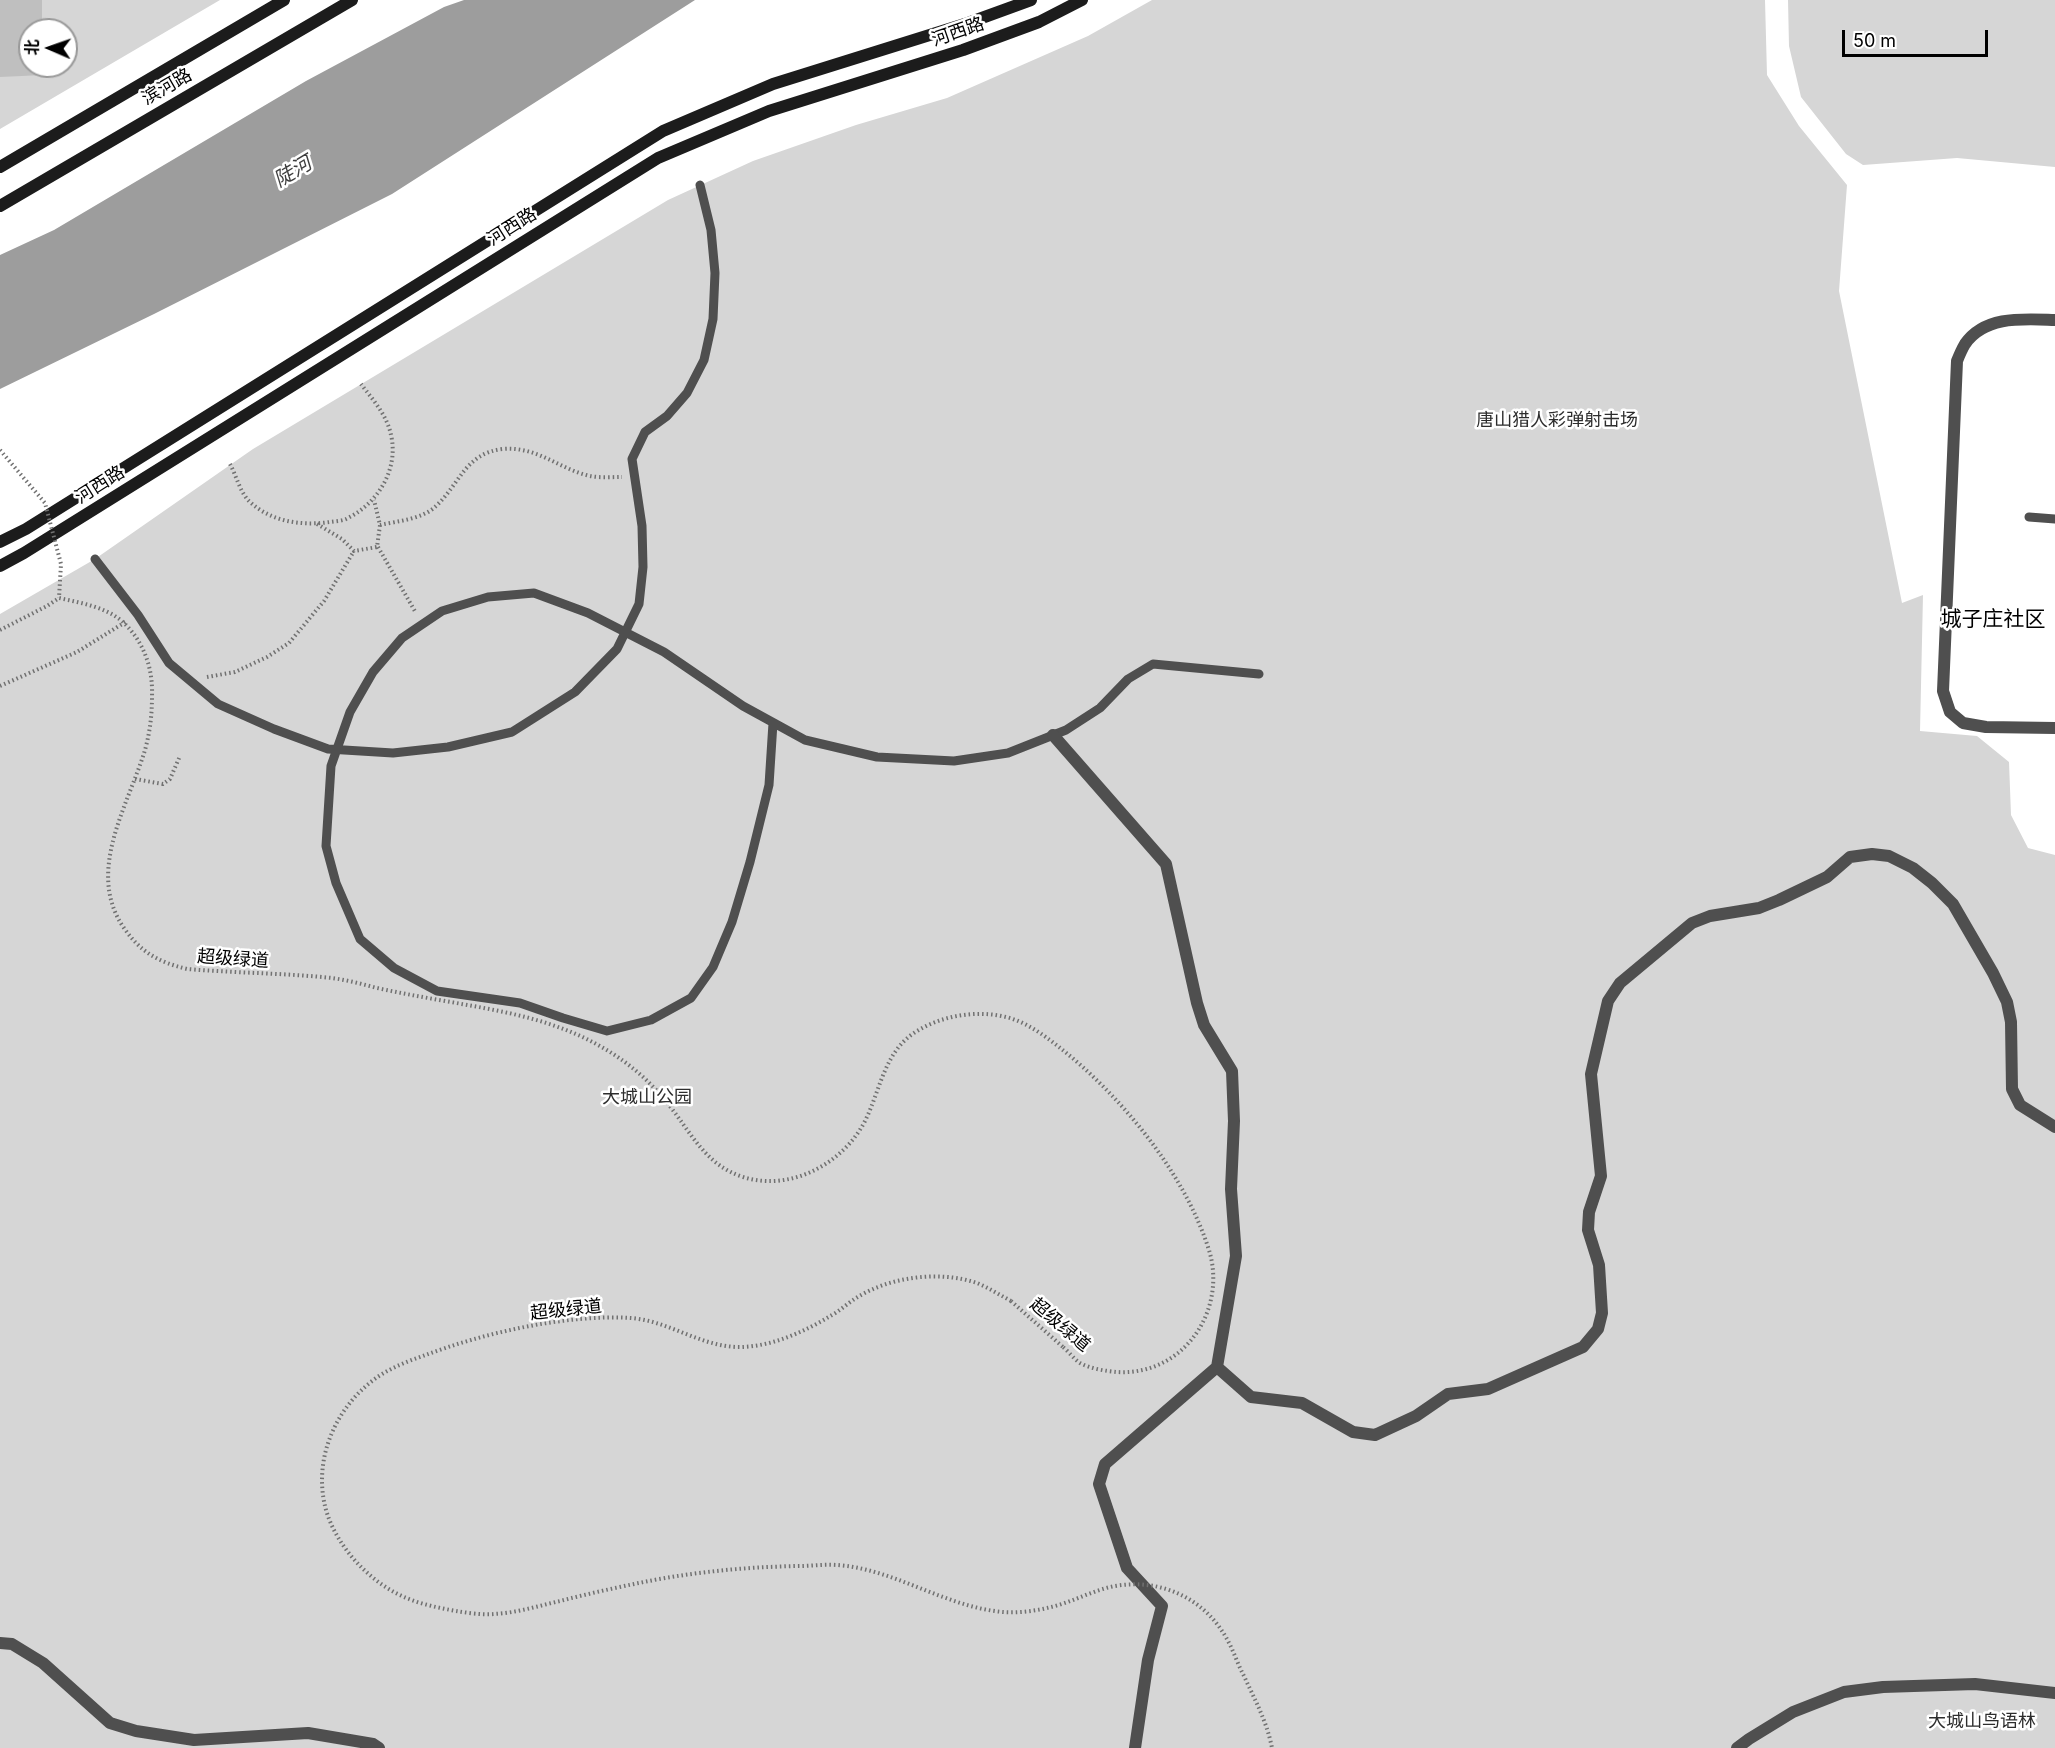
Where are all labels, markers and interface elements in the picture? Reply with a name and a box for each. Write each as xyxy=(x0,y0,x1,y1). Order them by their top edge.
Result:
street label: 河西路 xyxy=(929,13,987,51)
north arrow xyxy=(18,18,78,78)
scale bar xyxy=(1845,18,1990,56)
text: 50 m xyxy=(1853,30,1896,51)
text: 北 xyxy=(22,39,42,56)
street label: 滨河路 xyxy=(138,64,196,110)
water label: 陡河 xyxy=(270,151,316,193)
street label: 河西路 xyxy=(483,204,541,250)
park label: 唐山猎人彩弹射击场 xyxy=(1476,410,1638,432)
street label: 河西路 xyxy=(71,462,129,508)
district label: 城子庄社区 xyxy=(1941,607,2045,633)
street label: 超级绿道 xyxy=(196,946,270,972)
park label: 大城山公园 xyxy=(602,1087,692,1109)
street label: 超级绿道 xyxy=(1025,1294,1095,1356)
street label: 超级绿道 xyxy=(529,1295,603,1325)
park label: 大城山鸟语林 xyxy=(1928,1711,2036,1733)

